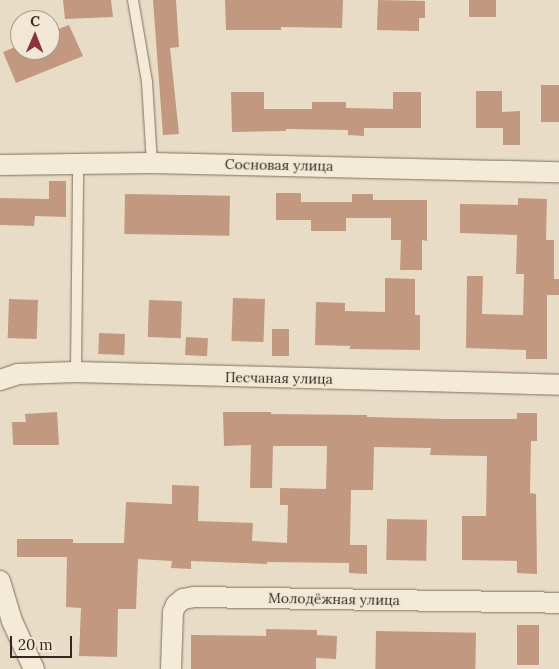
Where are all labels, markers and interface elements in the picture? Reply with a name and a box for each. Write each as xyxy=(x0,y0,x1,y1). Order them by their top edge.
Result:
north arrow xyxy=(10,10,60,60)
text: С xyxy=(30,12,40,30)
street label: Сосновая улица xyxy=(225,156,333,174)
street label: Песчаная улица xyxy=(225,369,333,387)
street label: Молодёжная улица xyxy=(268,589,400,609)
scale bar xyxy=(12,626,75,658)
text: 20 m xyxy=(18,635,53,654)

